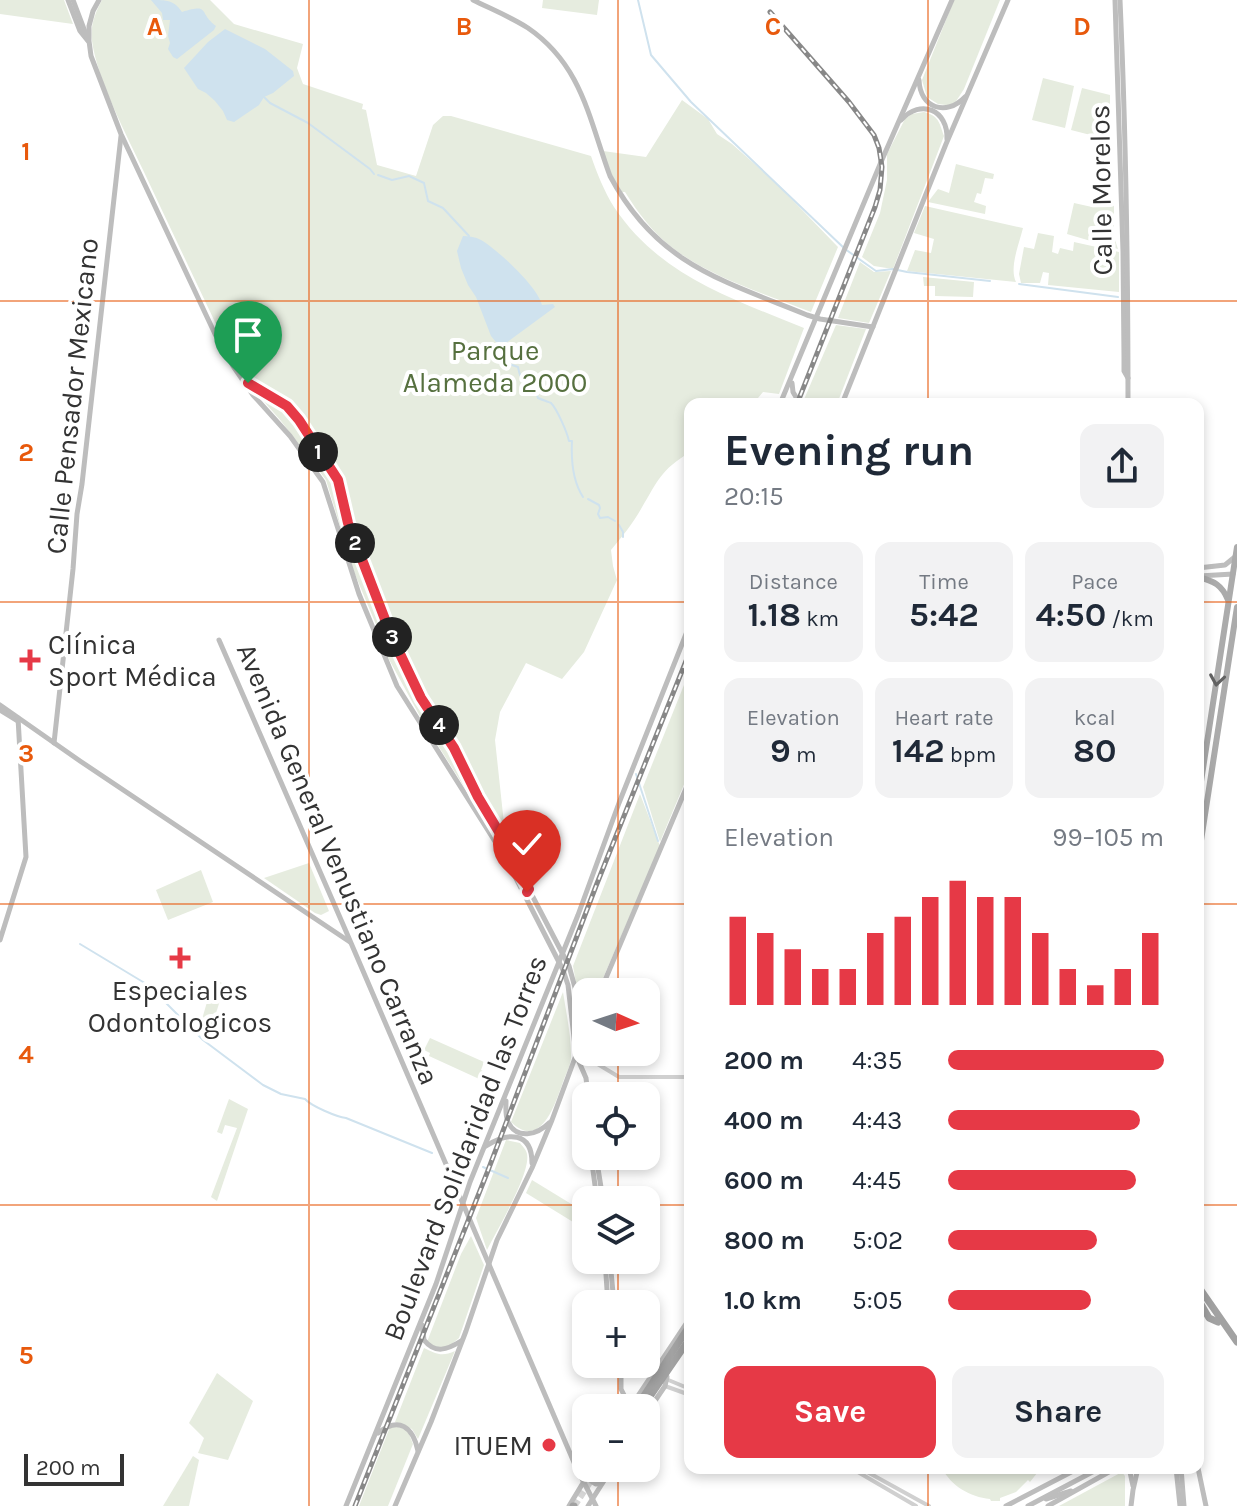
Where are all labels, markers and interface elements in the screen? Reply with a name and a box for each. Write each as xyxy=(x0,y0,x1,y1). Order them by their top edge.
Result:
text: A xyxy=(147,11,163,42)
text: B xyxy=(456,11,472,42)
text: C xyxy=(765,11,781,42)
text: D xyxy=(1073,11,1091,42)
street label: Calle Morelos xyxy=(1083,104,1119,276)
text: 1 xyxy=(21,136,31,167)
street label: Calle Pensador Mexicano xyxy=(39,236,105,556)
pin xyxy=(214,301,282,383)
icon: arrive xyxy=(226,313,270,357)
park label: Parque Alameda 2000 xyxy=(403,334,587,399)
button: share xyxy=(1080,424,1164,508)
text: Evening run xyxy=(724,425,974,476)
pin: 1 xyxy=(298,432,338,472)
text: 2 xyxy=(18,437,34,468)
text: 1 xyxy=(314,439,322,465)
text: 20:15 xyxy=(724,481,784,512)
pin: 2 xyxy=(335,523,375,563)
text: 2 xyxy=(348,530,362,556)
text: Distance xyxy=(749,569,838,595)
text: Time xyxy=(919,569,969,595)
text: Pace xyxy=(1071,569,1118,595)
text: 1.18 xyxy=(747,595,801,635)
text: 5:42 xyxy=(909,595,979,635)
text: 4:50 xyxy=(1035,595,1106,635)
text: km xyxy=(801,606,839,632)
text: /km xyxy=(1106,606,1154,632)
pin: 3 xyxy=(372,617,412,657)
text: 3 xyxy=(385,624,399,650)
place label: Clínica Sport Médica xyxy=(48,628,217,693)
street label: Avenida General Venustiano Carranza xyxy=(230,638,446,1090)
marker: Clínica Sport Médica xyxy=(19,649,41,671)
one-way arrow xyxy=(1209,673,1226,686)
pin: 4 xyxy=(419,705,459,745)
text: Elevation xyxy=(747,705,840,731)
text: Heart rate xyxy=(894,705,994,731)
text: kcal xyxy=(1074,705,1116,731)
text: 4 xyxy=(432,712,446,738)
text: 9 xyxy=(770,731,791,771)
text: 142 xyxy=(892,731,945,771)
text: 80 xyxy=(1073,731,1116,771)
text: 3 xyxy=(18,738,34,769)
text: m xyxy=(791,742,817,768)
text: bpm xyxy=(945,742,996,768)
pin xyxy=(493,810,561,892)
icon: check xyxy=(505,822,549,866)
text: Elevation xyxy=(724,822,834,853)
text: 99–105 m xyxy=(1052,822,1164,853)
marker: Especiales Odontologicos xyxy=(169,947,191,969)
street label: Boulevard Solidaridad las Torres xyxy=(376,951,554,1345)
place label: Especiales Odontologicos xyxy=(88,974,272,1039)
north arrow xyxy=(572,978,660,1066)
map controls xyxy=(572,978,660,1482)
text: 4 xyxy=(18,1039,34,1070)
text: 200 m xyxy=(724,1045,804,1076)
text: 4:35 xyxy=(852,1045,903,1076)
button: locate xyxy=(572,1082,660,1170)
text: 400 m xyxy=(724,1105,804,1136)
text: 4:43 xyxy=(852,1105,902,1136)
text: 600 m xyxy=(724,1165,804,1196)
text: 4:45 xyxy=(852,1165,902,1196)
button: layers xyxy=(572,1186,660,1274)
text: 800 m xyxy=(724,1225,805,1256)
text: 5:02 xyxy=(852,1225,903,1256)
text: 1.0 km xyxy=(724,1285,802,1316)
text: 5:05 xyxy=(852,1285,903,1316)
button: + xyxy=(572,1290,660,1378)
text: 5 xyxy=(18,1340,34,1371)
button: Save xyxy=(724,1366,936,1458)
button: Share xyxy=(952,1366,1164,1458)
button: − xyxy=(572,1394,660,1482)
place label: ITUEM xyxy=(453,1429,533,1462)
marker: ITUEM xyxy=(540,1436,558,1454)
scale bar xyxy=(24,1450,124,1486)
text: 200 m xyxy=(36,1455,101,1481)

